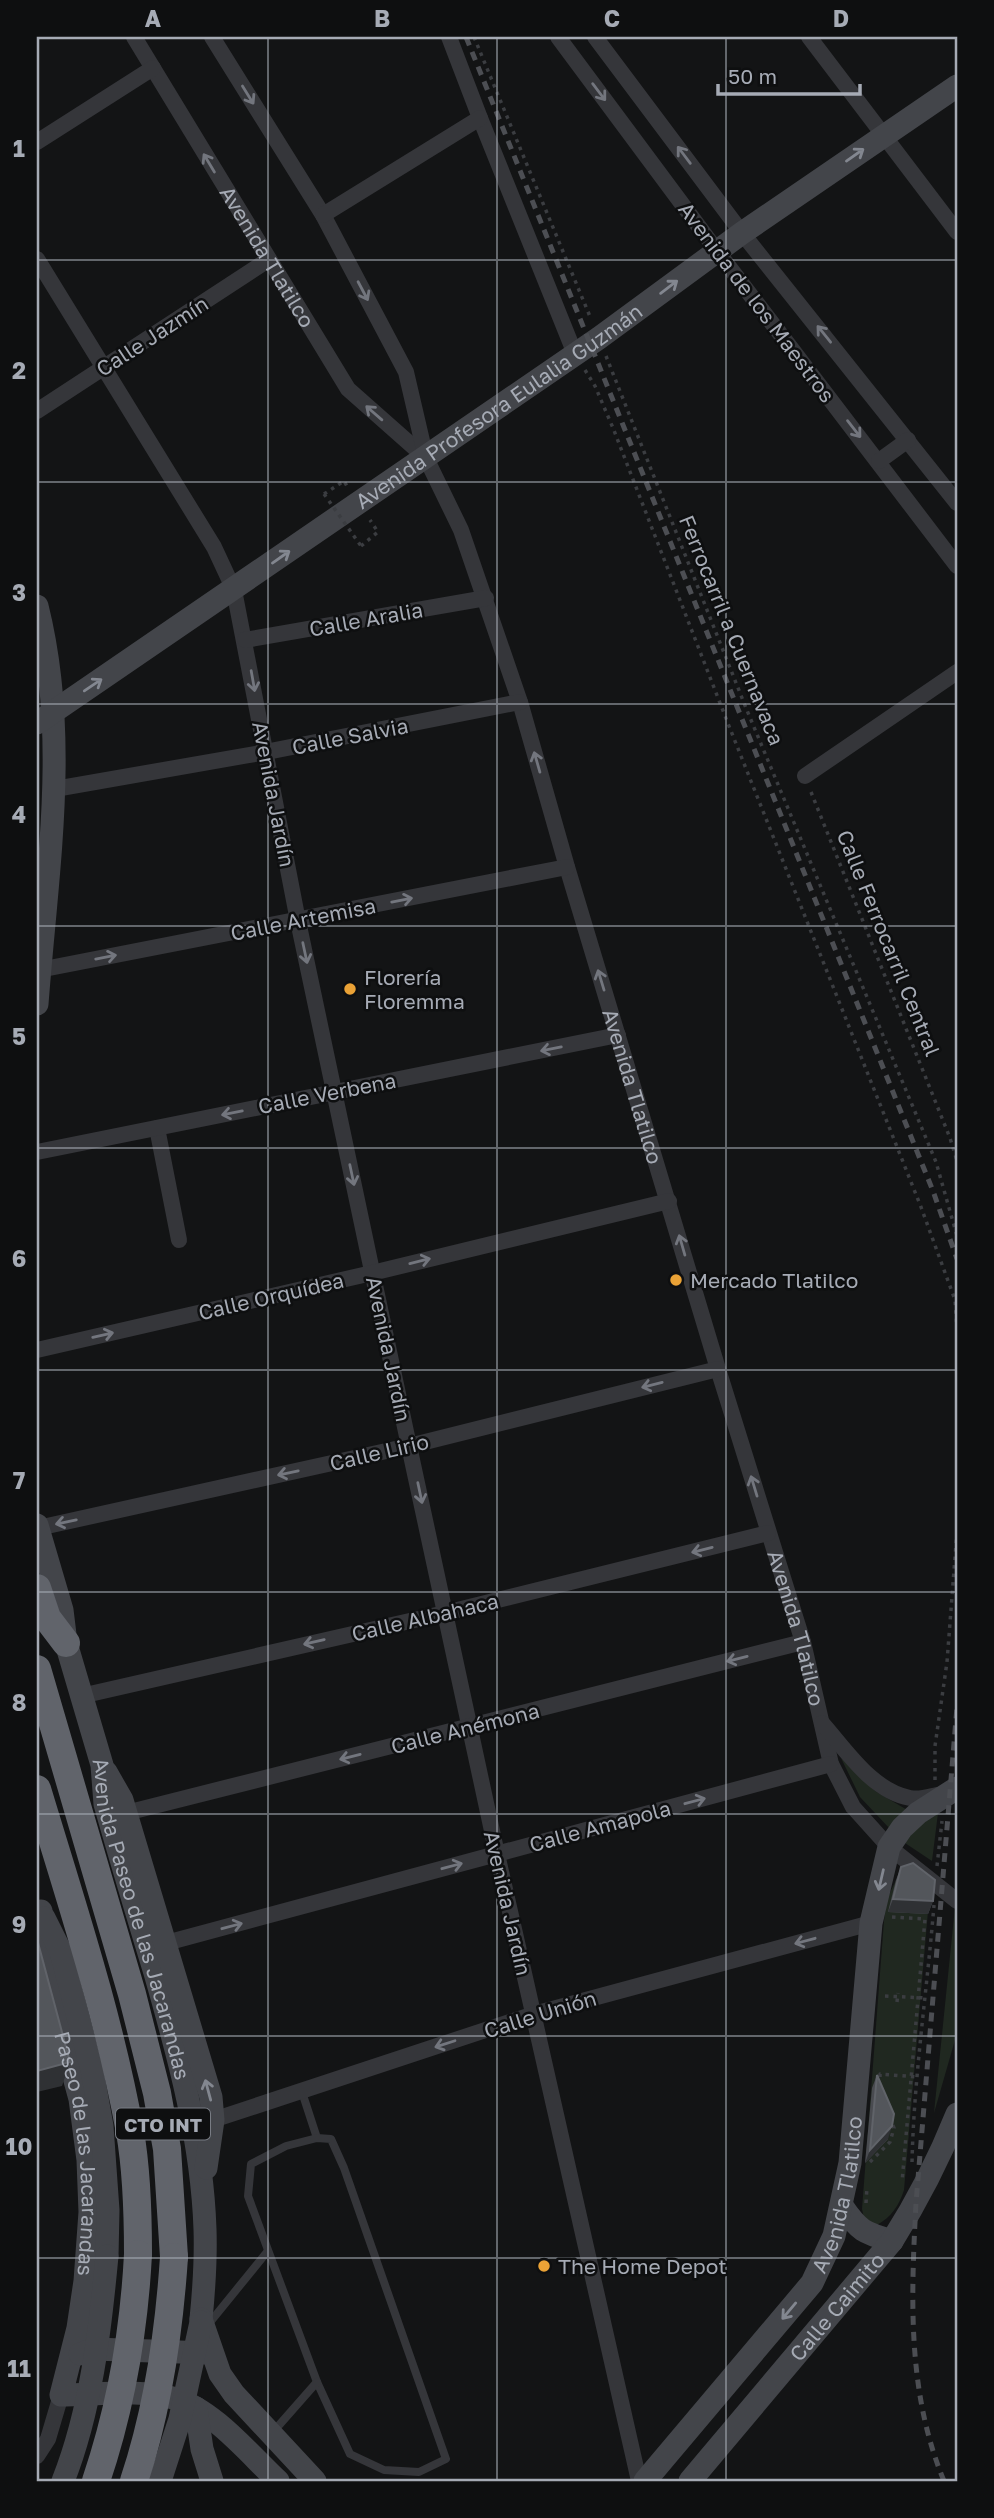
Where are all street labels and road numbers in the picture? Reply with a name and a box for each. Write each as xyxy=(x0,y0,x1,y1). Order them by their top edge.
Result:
street label: Avenida Tlatilco xyxy=(215,181,320,332)
street label: Avenida de los Maestros xyxy=(673,197,841,407)
street label: Calle Jazmín xyxy=(91,290,213,382)
street label: Avenida Profesora Eulalia Guzmán xyxy=(350,298,647,514)
street label: Ferrocarril a Cuernavaca xyxy=(674,511,790,749)
street label: Calle Aralia xyxy=(307,596,425,642)
street label: Calle Salvia xyxy=(290,712,410,760)
street label: Avenida Jardín xyxy=(247,719,301,869)
street label: Calle Ferrocarril Central xyxy=(832,826,946,1060)
street label: Calle Artemisa xyxy=(228,892,378,946)
street label: Avenida Tlatilco xyxy=(597,1005,669,1167)
street label: Calle Verbena xyxy=(256,1067,398,1119)
street label: Calle Orquídea xyxy=(196,1267,346,1325)
street label: Avenida Jardín xyxy=(361,1274,417,1424)
street label: Calle Lirio xyxy=(327,1428,431,1476)
street label: Avenida Tlatilco xyxy=(762,1547,830,1708)
street label: Calle Albahaca xyxy=(349,1587,501,1647)
street label: Calle Anémona xyxy=(388,1697,542,1759)
street label: Avenida Paseo de las Jacarandas xyxy=(87,1754,196,2082)
street label: Calle Amapola xyxy=(526,1795,674,1857)
street label: Avenida Jardín xyxy=(479,1828,537,1978)
street label: Calle Unión xyxy=(481,1985,599,2043)
street label: Paseo de las Jacarandas xyxy=(49,2028,103,2277)
road number: CTO INT xyxy=(116,2108,210,2140)
street label: Avenida Tlatilco xyxy=(806,2115,867,2277)
street label: Calle Caimito xyxy=(784,2247,890,2366)

